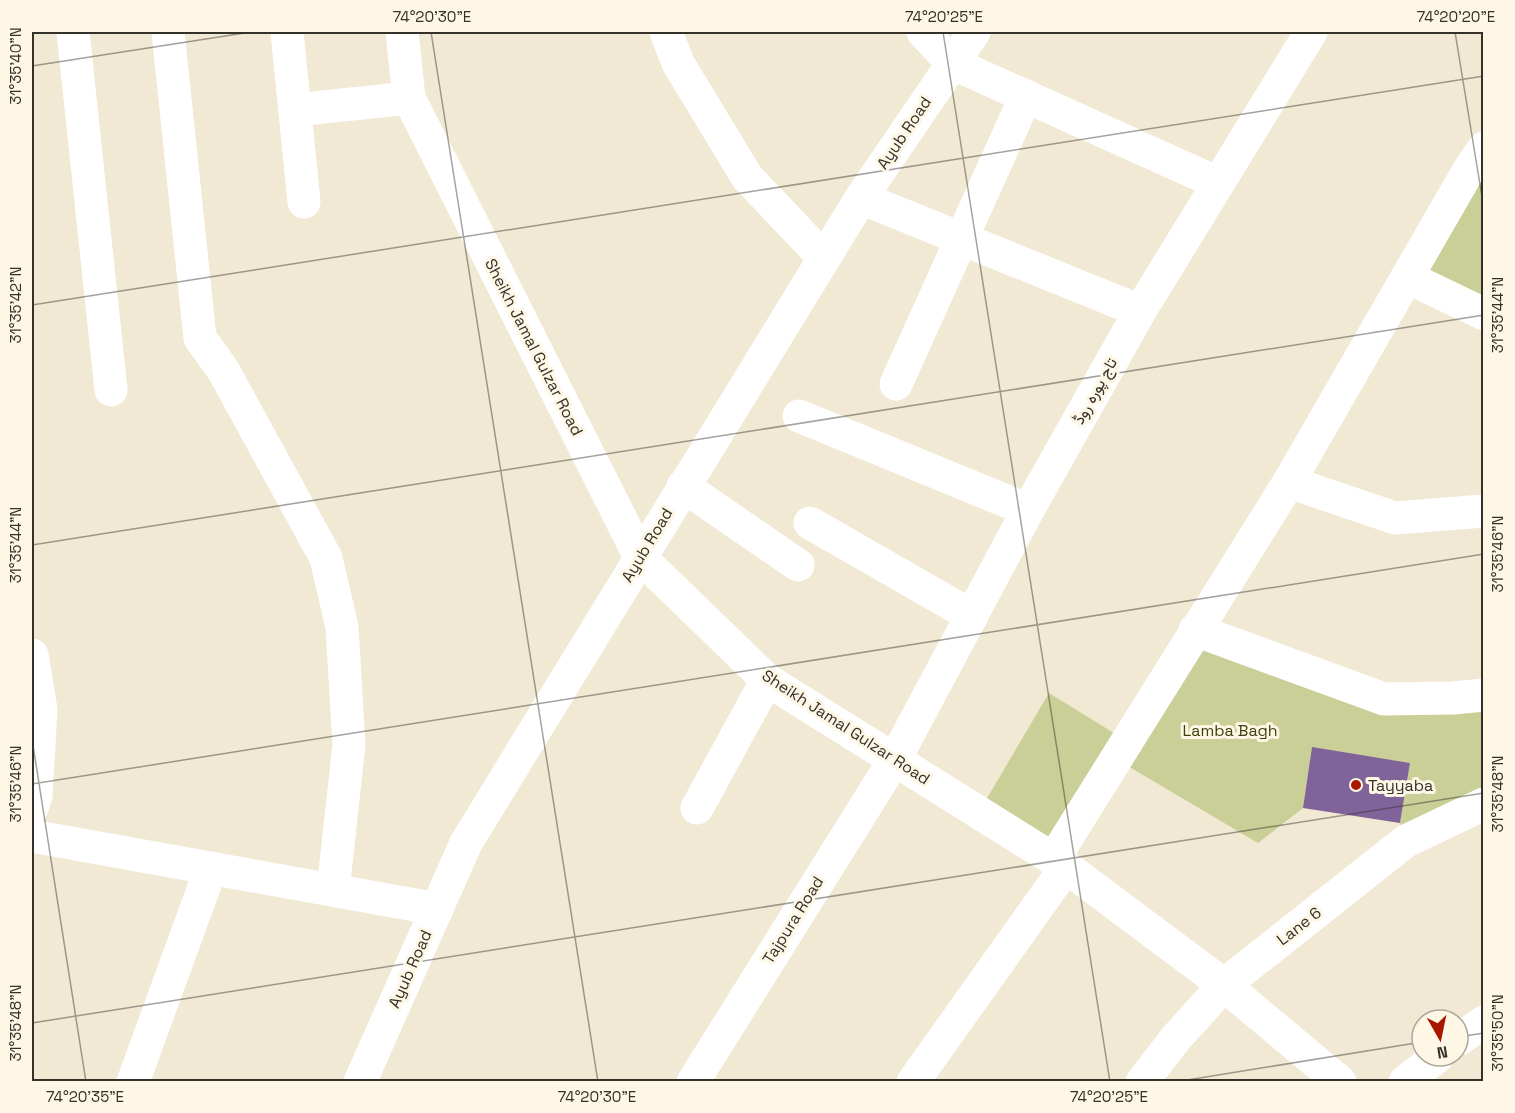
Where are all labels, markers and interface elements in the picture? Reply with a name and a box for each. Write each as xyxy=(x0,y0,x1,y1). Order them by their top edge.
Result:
text: 74°20'30"E xyxy=(393,7,471,26)
text: 74°20'25"E xyxy=(905,7,983,26)
text: 74°20'20"E xyxy=(1417,7,1495,26)
text: 31°35'40"N xyxy=(6,27,25,105)
street label: Ayub Road xyxy=(872,93,936,173)
street label: Sheikh Jamal Gulzar Road xyxy=(480,255,588,439)
text: 31°35'42"N xyxy=(6,267,25,343)
text: 31°35'44"N xyxy=(1488,277,1507,353)
street label: تاج پورہ روڈ xyxy=(1068,354,1123,429)
street label: Ayub Road xyxy=(617,504,677,586)
text: 31°35'44"N xyxy=(6,507,25,583)
text: 31°35'46"N xyxy=(1488,516,1507,592)
street label: Sheikh Jamal Gulzar Road xyxy=(758,665,934,789)
park label: Lamba Bagh xyxy=(1183,720,1277,741)
text: 31°35'46"N xyxy=(6,746,25,822)
text: 31°35'48"N xyxy=(1488,755,1507,833)
place label: Tayyaba xyxy=(1368,775,1433,796)
marker: Tayyaba xyxy=(1349,778,1363,792)
street label: Tajpura Road xyxy=(758,872,828,968)
street label: Lane 6 xyxy=(1272,902,1326,950)
street label: Ayub Road xyxy=(383,927,437,1011)
text: 31°35'48"N xyxy=(6,984,25,1062)
text: 31°35'50"N xyxy=(1488,994,1507,1072)
north arrow xyxy=(1410,1008,1470,1068)
text: N xyxy=(1435,1041,1449,1064)
text: 74°20'35"E xyxy=(46,1087,124,1106)
text: 74°20'30"E xyxy=(558,1087,636,1106)
text: 74°20'25"E xyxy=(1070,1087,1148,1106)

